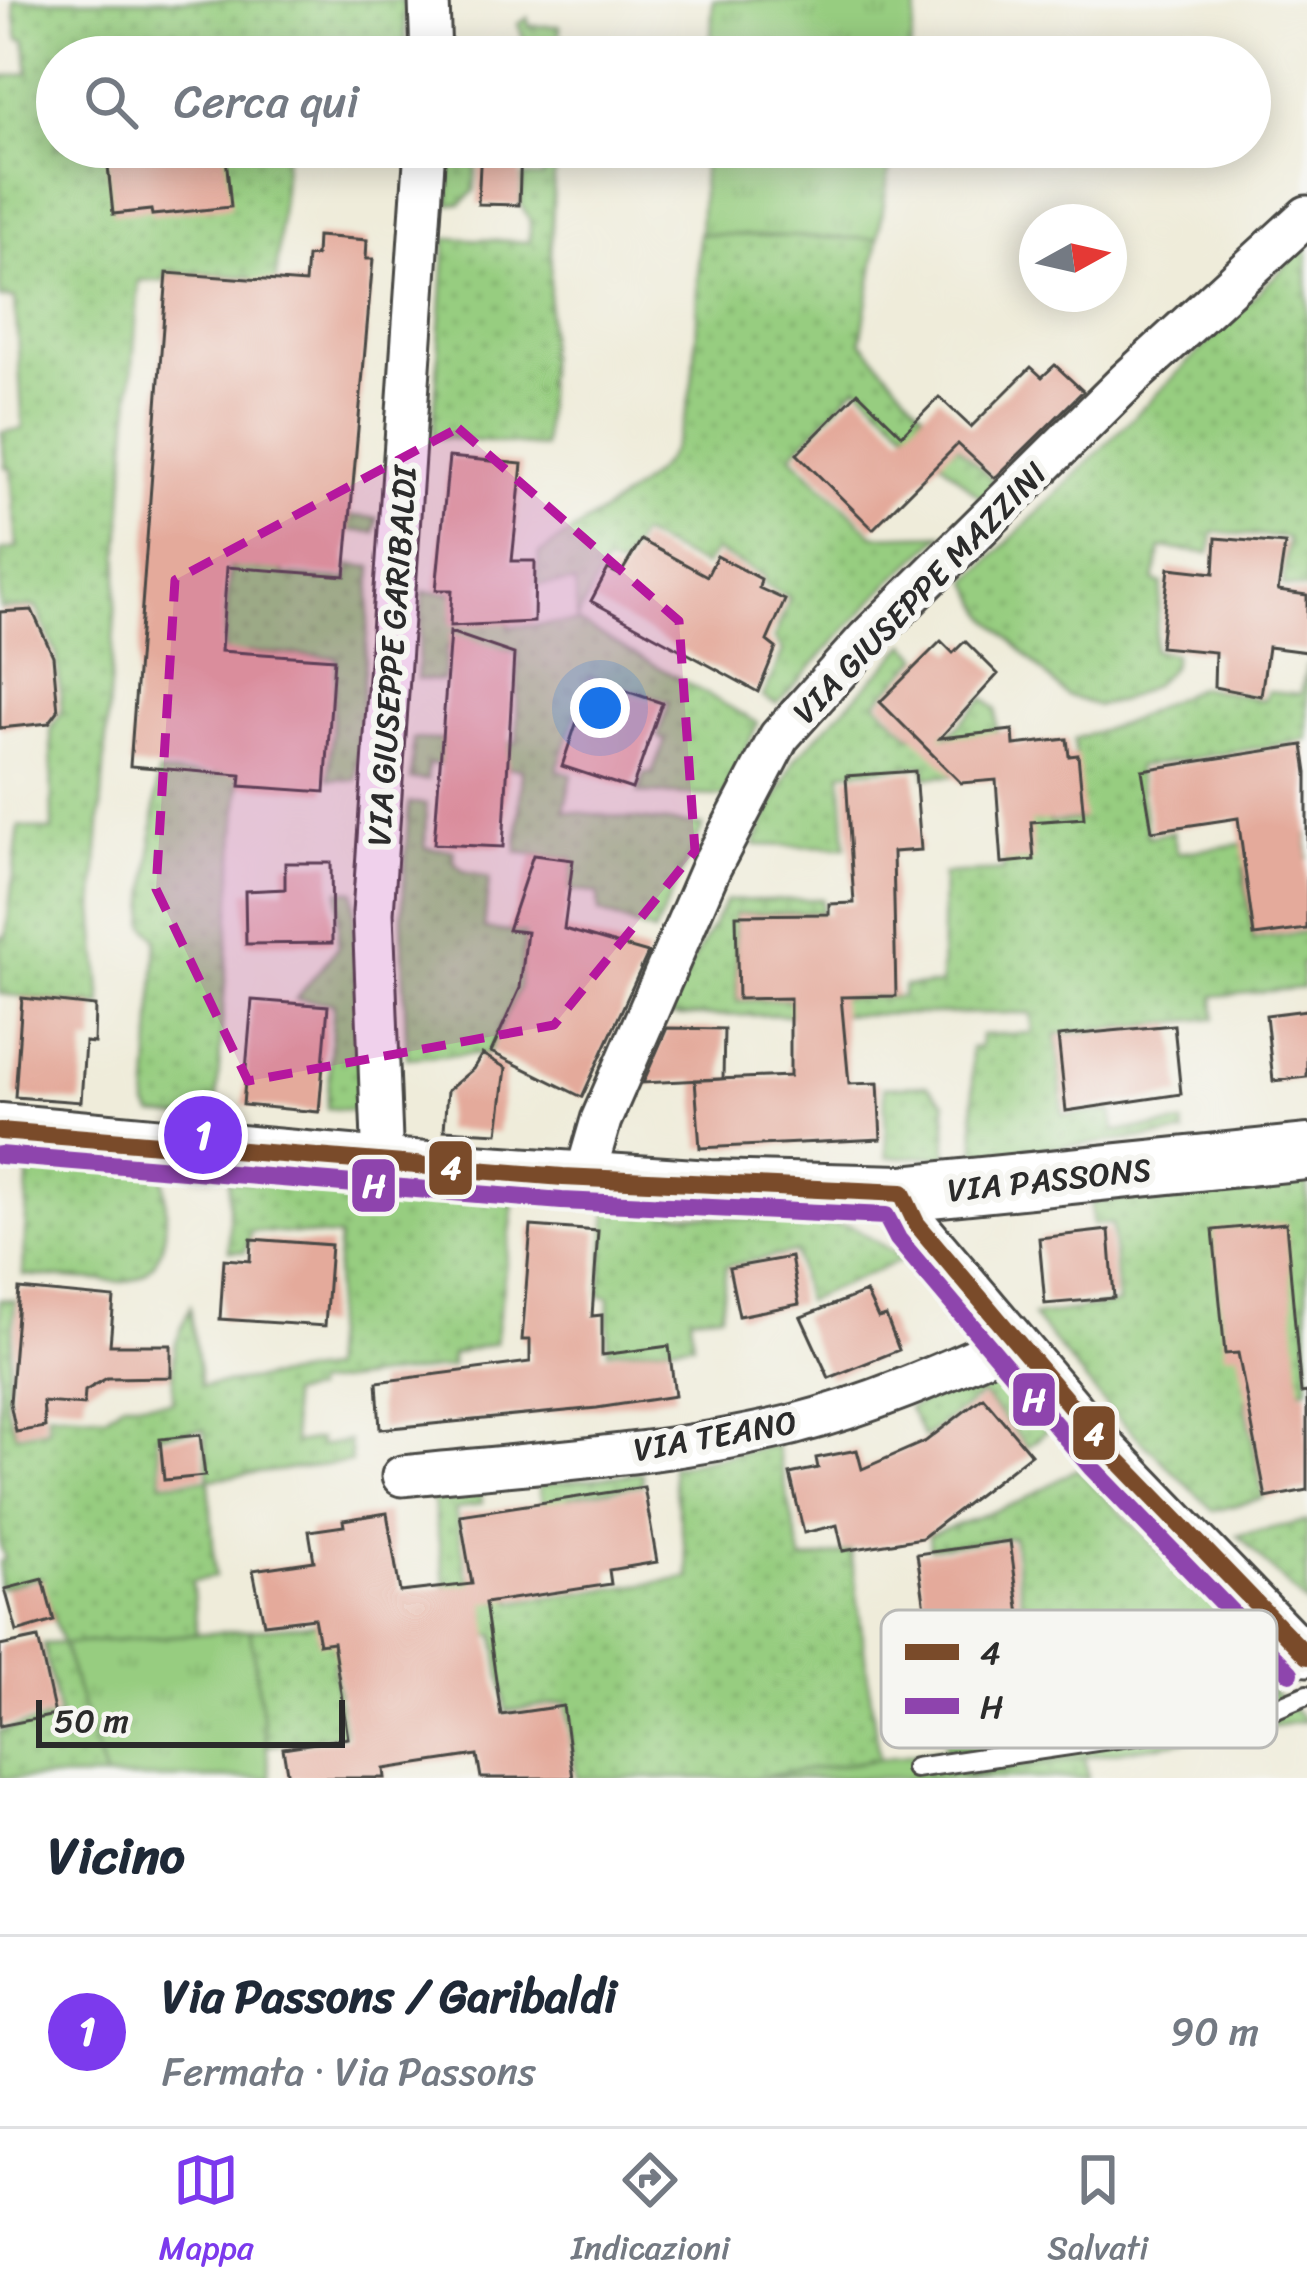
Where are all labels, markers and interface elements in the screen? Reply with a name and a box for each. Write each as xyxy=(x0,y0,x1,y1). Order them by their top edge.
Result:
search box xyxy=(36,36,1271,168)
text: Cerca qui xyxy=(174,62,359,142)
icon: search xyxy=(78,69,144,135)
north arrow xyxy=(1019,204,1127,312)
street label: VIA GIUSEPPE MAZZINI xyxy=(778,447,1061,738)
street label: VIA GIUSEPPE GARIBALDI xyxy=(350,462,434,848)
your location xyxy=(570,678,630,738)
pin: 1 xyxy=(164,1090,242,1180)
line badge: 4 xyxy=(427,1139,474,1197)
text: 4 xyxy=(441,1139,462,1197)
street label: VIA PASSONS xyxy=(945,1140,1154,1220)
line badge: H xyxy=(350,1157,397,1214)
text: H xyxy=(362,1157,386,1215)
line badge: H xyxy=(1011,1371,1057,1428)
text: H xyxy=(1022,1371,1046,1429)
street label: VIA TEANO xyxy=(629,1393,801,1479)
line badge: 4 xyxy=(1071,1404,1117,1462)
text: 4 xyxy=(1084,1405,1105,1463)
legend xyxy=(881,1610,1277,1748)
text: 4 xyxy=(980,1624,1001,1682)
text: H xyxy=(980,1678,1003,1736)
text: 50 m xyxy=(54,1692,129,1750)
scale bar xyxy=(36,1694,345,1747)
text: Vicino xyxy=(48,1811,185,1901)
text: Via Passons / Garibaldi xyxy=(162,1957,617,2037)
text: 1 xyxy=(79,1997,95,2066)
text: 90 m xyxy=(1170,1997,1259,2066)
text: Fermata · Via Passons xyxy=(162,2037,536,2106)
tab: Mappa xyxy=(159,2147,254,2277)
tab: Indicazioni xyxy=(571,2147,730,2277)
tab: Salvati xyxy=(1047,2147,1148,2277)

